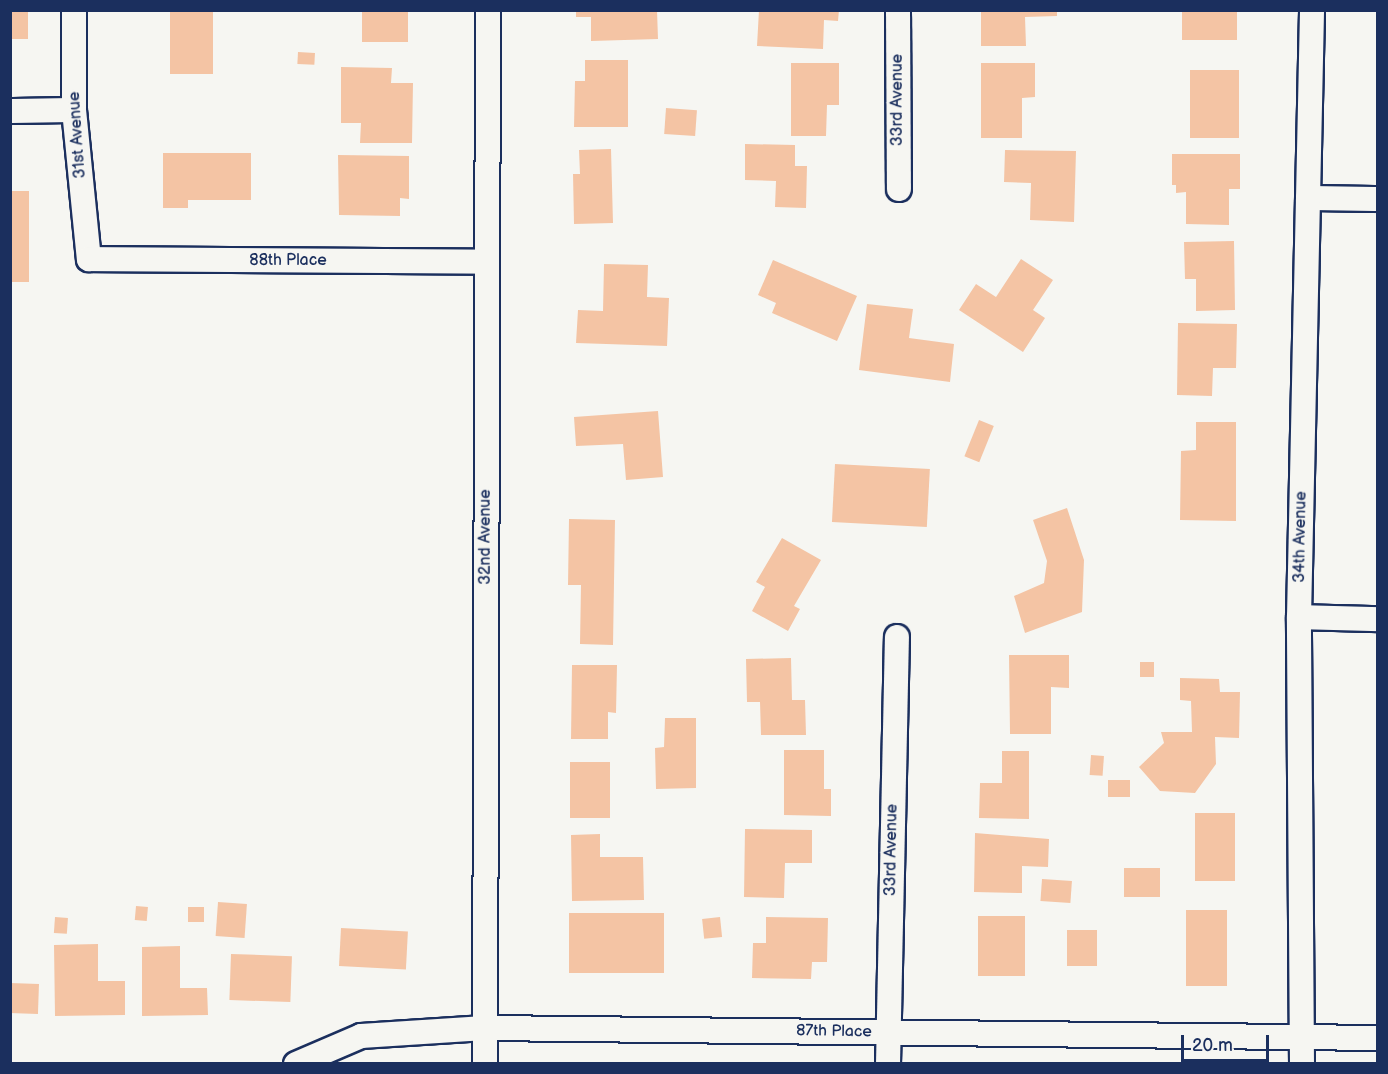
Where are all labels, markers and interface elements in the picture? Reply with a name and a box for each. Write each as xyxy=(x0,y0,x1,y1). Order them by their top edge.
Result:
street label: 33rd Avenue xyxy=(888,54,908,146)
street label: 31st Avenue xyxy=(65,91,91,179)
street label: 88th Place xyxy=(249,251,327,271)
street label: 32nd Avenue xyxy=(476,489,496,585)
street label: 34th Avenue xyxy=(1291,491,1311,583)
street label: 33rd Avenue xyxy=(882,804,902,896)
street label: 87th Place xyxy=(796,1022,872,1042)
scale bar xyxy=(1184,1023,1272,1061)
text: 20 m xyxy=(1192,1035,1233,1056)

